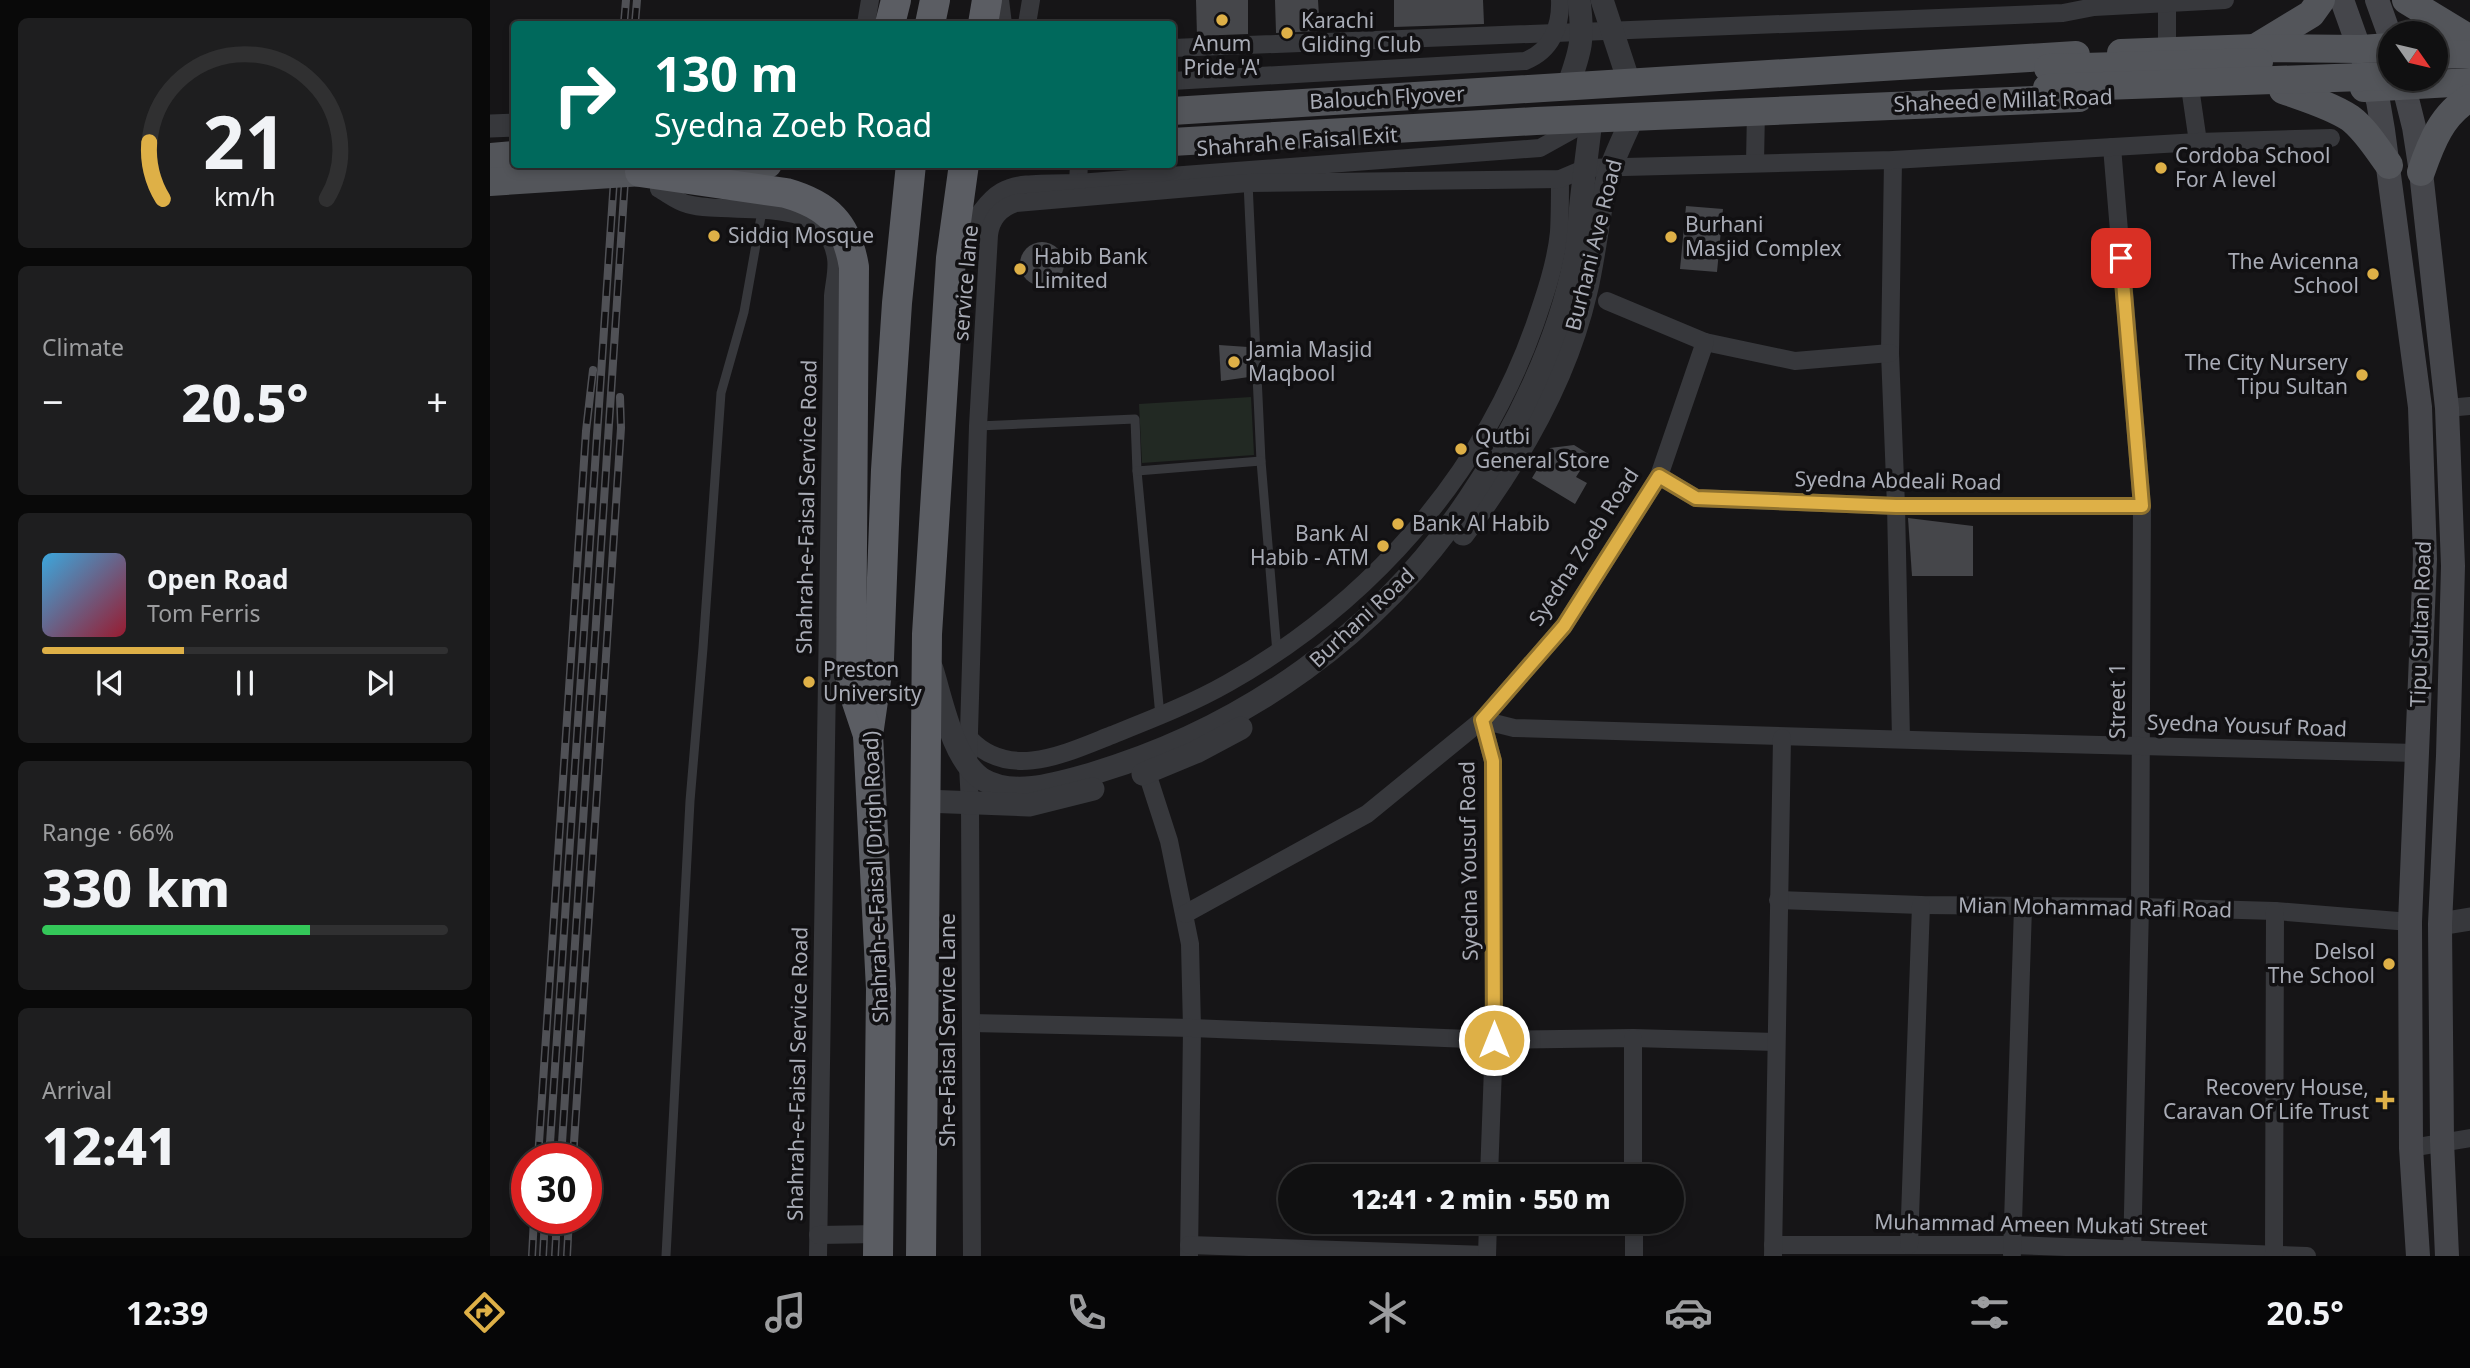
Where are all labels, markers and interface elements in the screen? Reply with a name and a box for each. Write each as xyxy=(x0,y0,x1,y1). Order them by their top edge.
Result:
place label: Karachi Gliding Club xyxy=(1301,6,1421,58)
marker: Anum Pride 'A' xyxy=(1214,12,1230,28)
north arrow xyxy=(2378,21,2448,91)
map controls xyxy=(2378,21,2448,91)
marker: Karachi Gliding Club xyxy=(1279,25,1295,41)
place label: Anum Pride 'A' xyxy=(1184,29,1260,81)
text: 130 m xyxy=(654,40,799,106)
icon: right xyxy=(539,49,630,140)
street label: Balouch Flyover xyxy=(1309,79,1466,115)
street label: Shaheed e Millat Road xyxy=(1893,82,2113,118)
text: 21 xyxy=(203,91,287,190)
text: Syedna Zoeb Road xyxy=(654,103,932,146)
street label: Shahrah e Faisal Exit xyxy=(1195,120,1399,162)
place label: Cordoba School For A level xyxy=(2175,141,2330,193)
street label: Burhani Ave Road xyxy=(1558,156,1628,333)
marker: Cordoba School For A level xyxy=(2153,160,2169,176)
text: km/h xyxy=(214,179,276,213)
place label: Burhani Masjid Complex xyxy=(1685,210,1842,262)
place label: Siddiq Mosque xyxy=(728,221,874,249)
street label: service lane xyxy=(946,224,984,342)
marker: Siddiq Mosque xyxy=(706,228,722,244)
pin xyxy=(2091,228,2151,288)
marker: Burhani Masjid Complex xyxy=(1663,229,1679,245)
icon: arrive xyxy=(2102,239,2140,277)
place label: Habib Bank Limited xyxy=(1034,242,1148,294)
place label: The Avicenna School xyxy=(2228,247,2359,299)
marker: Habib Bank Limited xyxy=(1012,261,1028,277)
marker: The Avicenna School xyxy=(2365,266,2381,282)
text: Climate xyxy=(42,331,124,363)
place label: Jamia Masjid Maqbool xyxy=(1246,335,1372,387)
place label: The City Nursery Tipu Sultan xyxy=(2185,348,2348,400)
marker: Jamia Masjid Maqbool xyxy=(1226,354,1242,370)
street label: Shahrah-e-Faisal Service Road xyxy=(789,360,823,654)
text: 20.5° xyxy=(182,366,308,437)
marker: The City Nursery Tipu Sultan xyxy=(2354,367,2370,383)
text: − xyxy=(42,375,64,427)
text: + xyxy=(426,375,448,427)
place label: Qutbi General Store xyxy=(1475,422,1610,474)
marker: Qutbi General Store xyxy=(1453,441,1469,457)
street label: Syedna Zoeb Road xyxy=(1522,462,1645,631)
street label: Syedna Abdeali Road xyxy=(1794,464,2002,496)
place label: Bank Al Habib xyxy=(1412,509,1550,537)
marker: Bank Al Habib xyxy=(1390,516,1406,532)
place label: Bank Al Habib - ATM xyxy=(1250,519,1369,571)
marker: Bank Al Habib - ATM xyxy=(1375,538,1391,554)
street label: Tipu Sultan Road xyxy=(2403,540,2437,708)
text: Open Road xyxy=(147,561,289,597)
street label: Burhani Road xyxy=(1303,561,1420,673)
text: Tom Ferris xyxy=(147,597,260,629)
place label: Preston University xyxy=(823,655,922,707)
street label: Street 1 xyxy=(2103,663,2131,739)
icon: previous xyxy=(91,664,129,702)
icon: pause xyxy=(226,664,264,702)
icon: next xyxy=(361,664,399,702)
marker: Preston University xyxy=(801,674,817,690)
street label: Syedna Yousuf Road xyxy=(2147,708,2347,742)
street label: Shahrah-e-Faisal (Drigh Road) xyxy=(856,730,894,1024)
street label: Syedna Yousuf Road xyxy=(1452,761,1484,961)
text: Range · 66% xyxy=(42,816,174,848)
text: 330 km xyxy=(42,851,230,922)
street label: Mian Mohammad Rafi Road xyxy=(1958,891,2232,923)
street label: Sh-e-Faisal Service Lane xyxy=(933,913,961,1147)
street label: Shahrah-e-Faisal Service Road xyxy=(780,927,814,1221)
place label: Delsol The School xyxy=(2268,937,2375,989)
marker: Delsol The School xyxy=(2381,956,2397,972)
position arrow xyxy=(1457,1003,1531,1077)
place label: Recovery House, Caravan Of Life Trust xyxy=(2163,1073,2369,1125)
text: Arrival xyxy=(42,1074,112,1106)
marker: Recovery House, Caravan Of Life Trust xyxy=(2375,1090,2395,1110)
text: 12:41 xyxy=(42,1109,177,1180)
speed limit sign: 30 xyxy=(511,1143,602,1234)
text: 12:41 · 2 min · 550 m xyxy=(1351,1181,1611,1217)
street label: Muhammad Ameen Mukati Street xyxy=(1874,1207,2208,1241)
icon: directions xyxy=(460,1288,509,1337)
icon: music xyxy=(761,1288,810,1337)
icon: phone xyxy=(1062,1288,1111,1337)
icon: climate xyxy=(1363,1288,1412,1337)
icon: car xyxy=(1664,1288,1713,1337)
icon: filters xyxy=(1965,1288,2014,1337)
text: 12:39 xyxy=(126,1291,208,1334)
text: 20.5° xyxy=(2266,1291,2344,1334)

